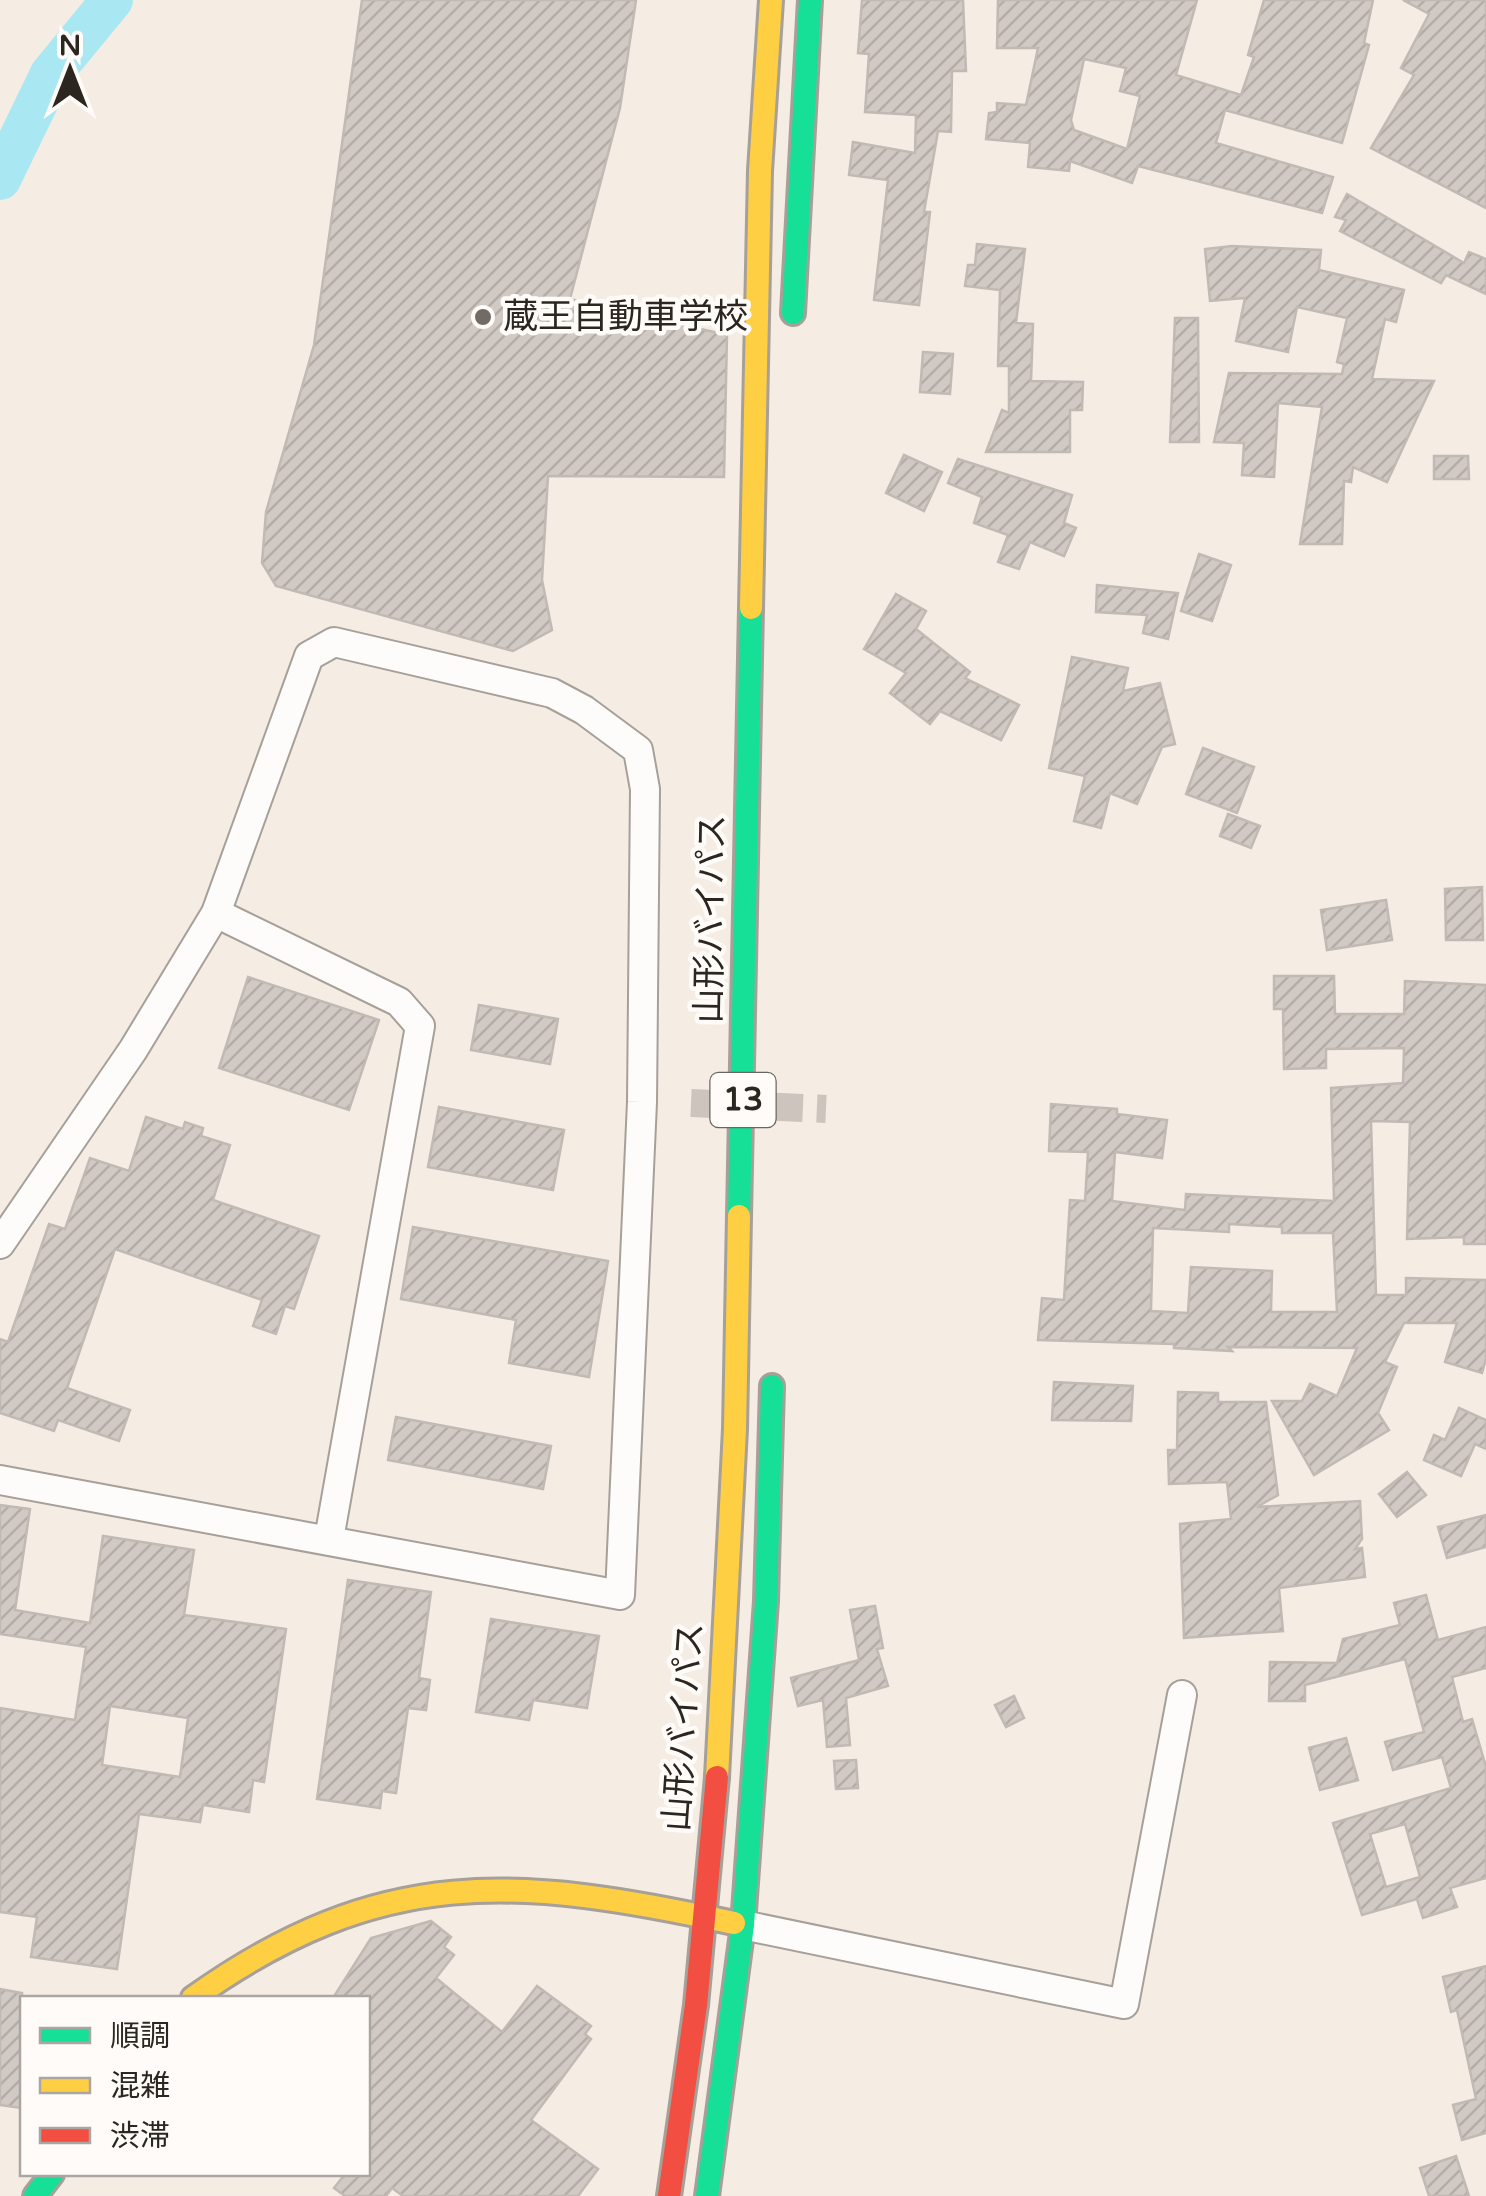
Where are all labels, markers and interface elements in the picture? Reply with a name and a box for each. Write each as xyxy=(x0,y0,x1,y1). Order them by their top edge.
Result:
north arrow xyxy=(20,20,120,120)
text: N xyxy=(59,29,81,63)
place label: 蔵王自動車学校 xyxy=(503,296,748,338)
marker: 蔵王自動車学校 xyxy=(472,306,494,328)
street label: 山形バイパス xyxy=(688,814,734,1024)
road number: 13 xyxy=(710,1073,776,1127)
street label: 山形バイパス xyxy=(656,1621,712,1833)
legend xyxy=(20,1996,370,2176)
text: 順調 xyxy=(110,2018,170,2055)
text: 混雑 xyxy=(110,2068,170,2105)
text: 渋滞 xyxy=(110,2118,170,2155)

